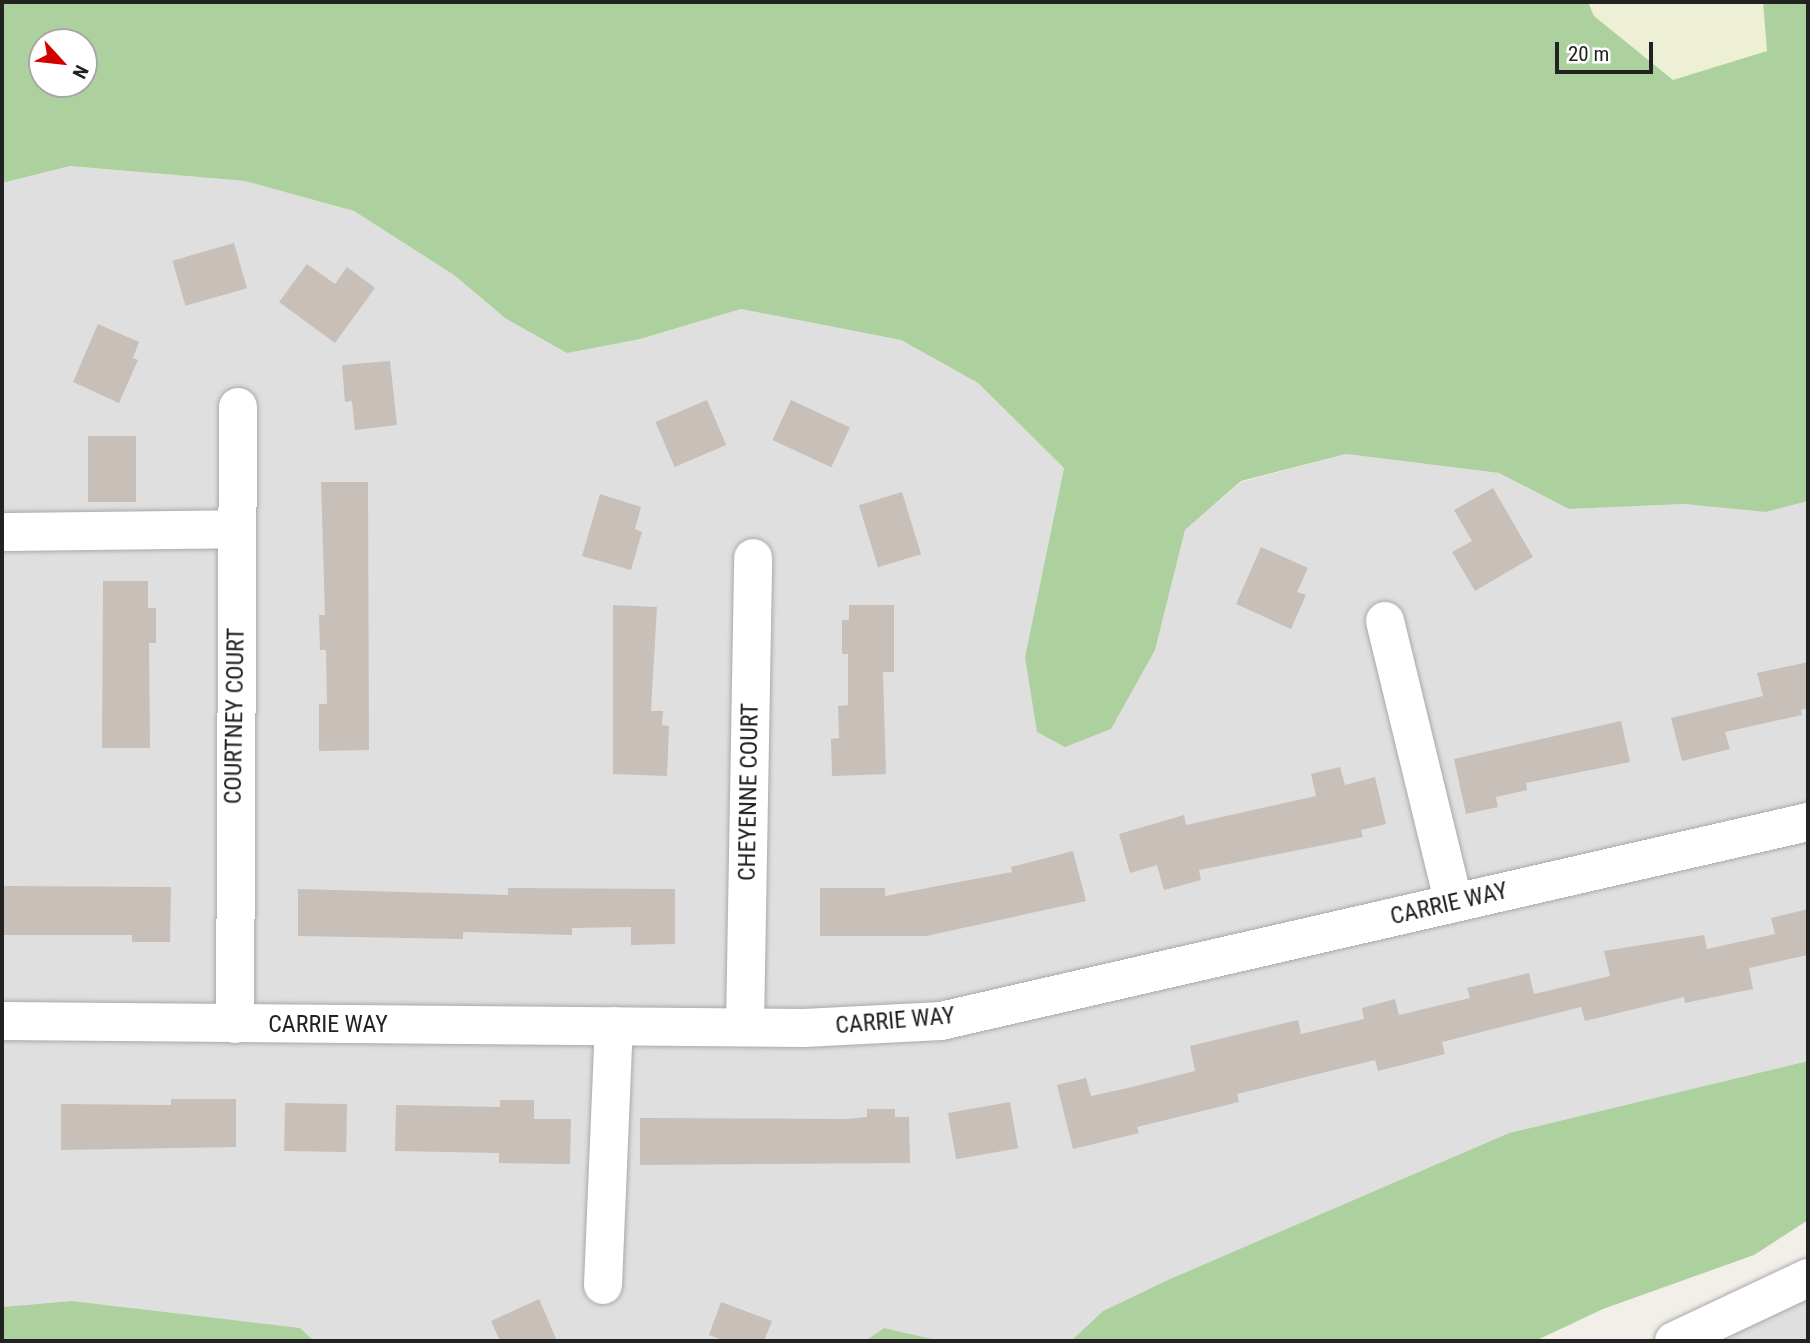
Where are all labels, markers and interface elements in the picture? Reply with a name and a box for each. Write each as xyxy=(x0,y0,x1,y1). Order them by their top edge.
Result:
north arrow xyxy=(28,28,98,98)
scale bar xyxy=(1558,28,1656,72)
text: 20 m xyxy=(1568,42,1609,66)
text: N xyxy=(67,61,93,82)
street label: COURTNEY COURT xyxy=(219,628,251,804)
street label: CHEYENNE COURT xyxy=(733,703,765,881)
street label: CARRIE WAY xyxy=(1388,877,1510,931)
street label: CARRIE WAY xyxy=(834,1001,956,1041)
street label: CARRIE WAY xyxy=(268,1011,388,1039)

